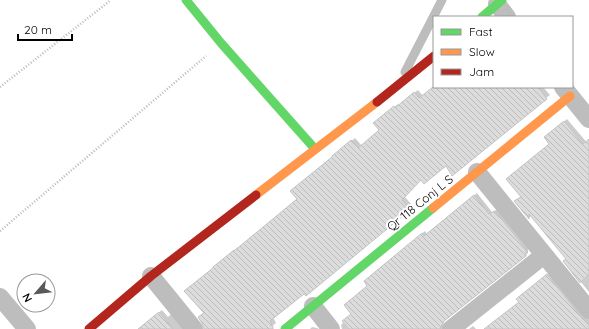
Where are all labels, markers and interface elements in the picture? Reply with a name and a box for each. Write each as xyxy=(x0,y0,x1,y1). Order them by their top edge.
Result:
scale bar xyxy=(18,16,72,42)
legend xyxy=(433,16,573,88)
text: 20 m xyxy=(24,22,52,37)
text: Fast xyxy=(469,24,493,39)
text: Slow xyxy=(469,44,495,59)
text: Jam xyxy=(469,64,494,79)
street label: Qr 118 Conj L S xyxy=(384,171,456,234)
north arrow xyxy=(16,273,56,313)
text: N xyxy=(19,291,35,305)

